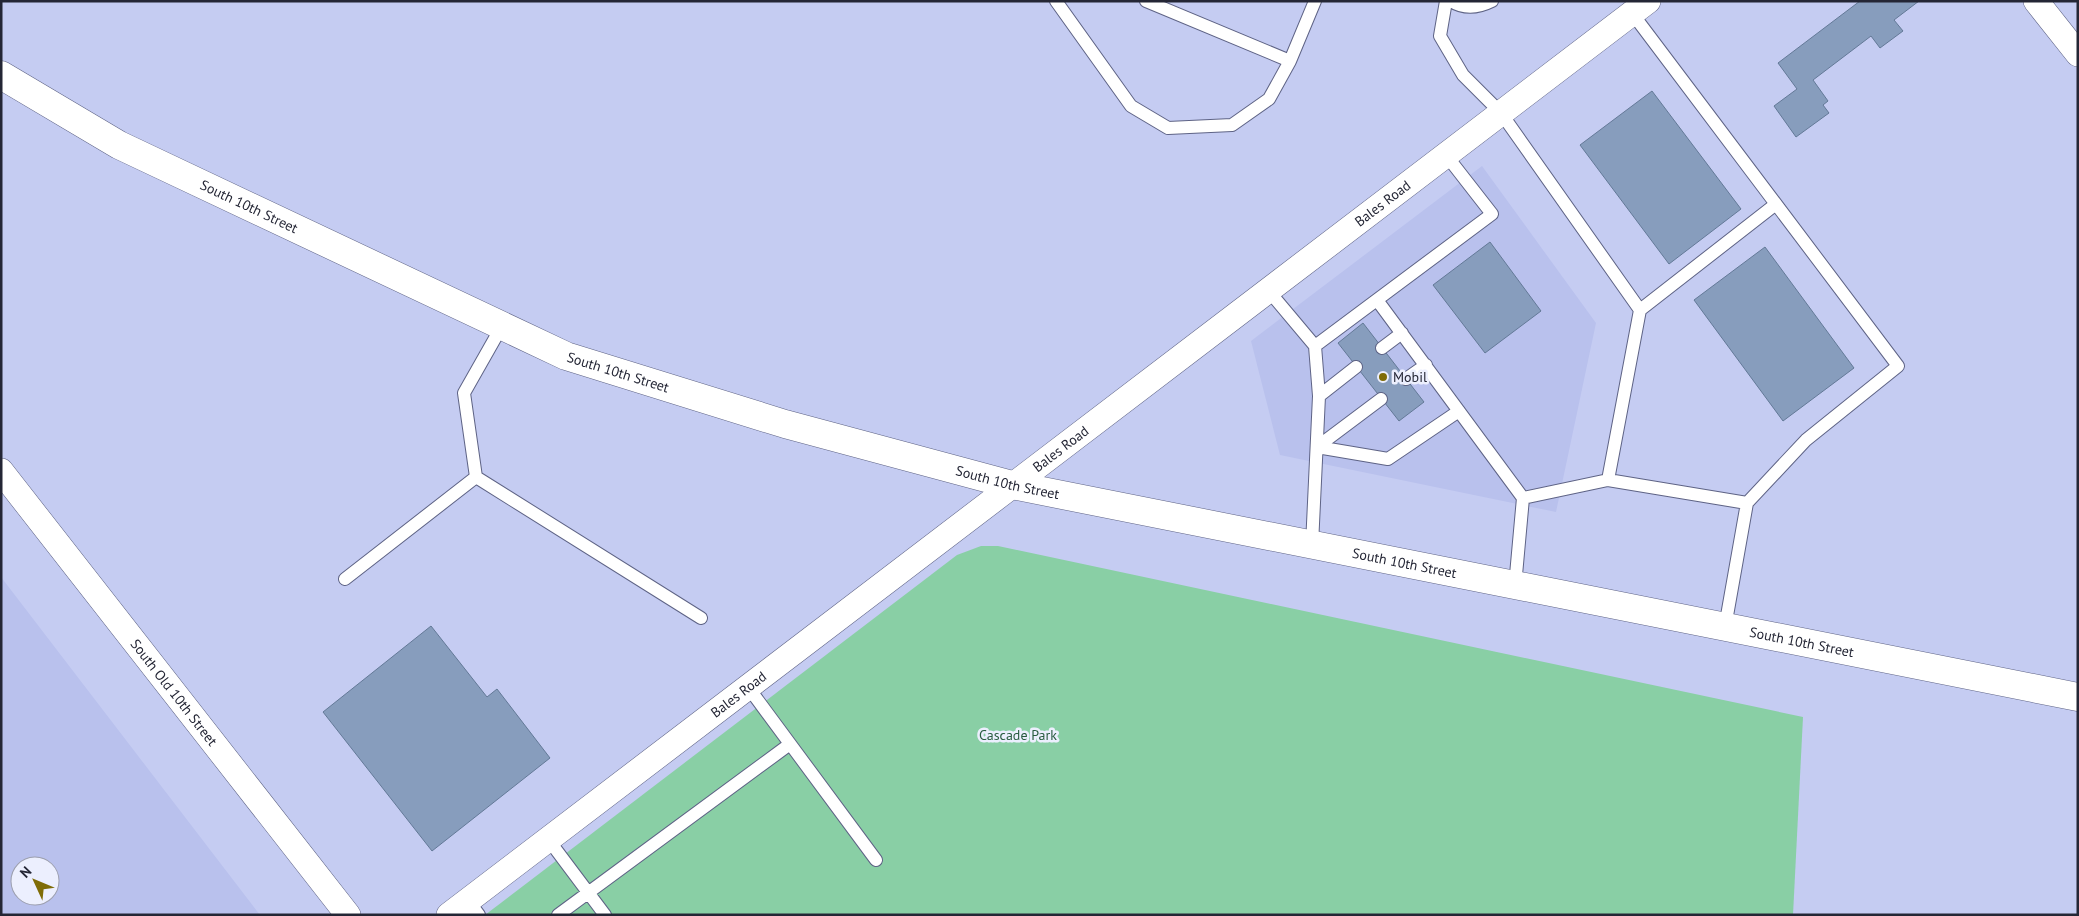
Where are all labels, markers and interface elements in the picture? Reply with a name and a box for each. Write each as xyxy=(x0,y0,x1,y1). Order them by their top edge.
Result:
street label: South 10th Street xyxy=(197,176,301,237)
street label: Bales Road xyxy=(1351,176,1414,230)
street label: South 10th Street xyxy=(565,348,672,397)
place label: Mobil xyxy=(1393,368,1427,386)
marker: Mobil xyxy=(1377,371,1389,383)
street label: Bales Road xyxy=(1029,422,1092,476)
street label: South 10th Street xyxy=(954,461,1061,503)
street label: South 10th Street xyxy=(1351,544,1458,582)
street label: South 10th Street xyxy=(1748,623,1856,661)
street label: South Old 10th Street xyxy=(127,635,222,750)
street label: Bales Road xyxy=(707,667,770,721)
park label: Cascade Park xyxy=(979,726,1057,744)
north arrow xyxy=(10,856,60,906)
text: N xyxy=(16,862,35,882)

